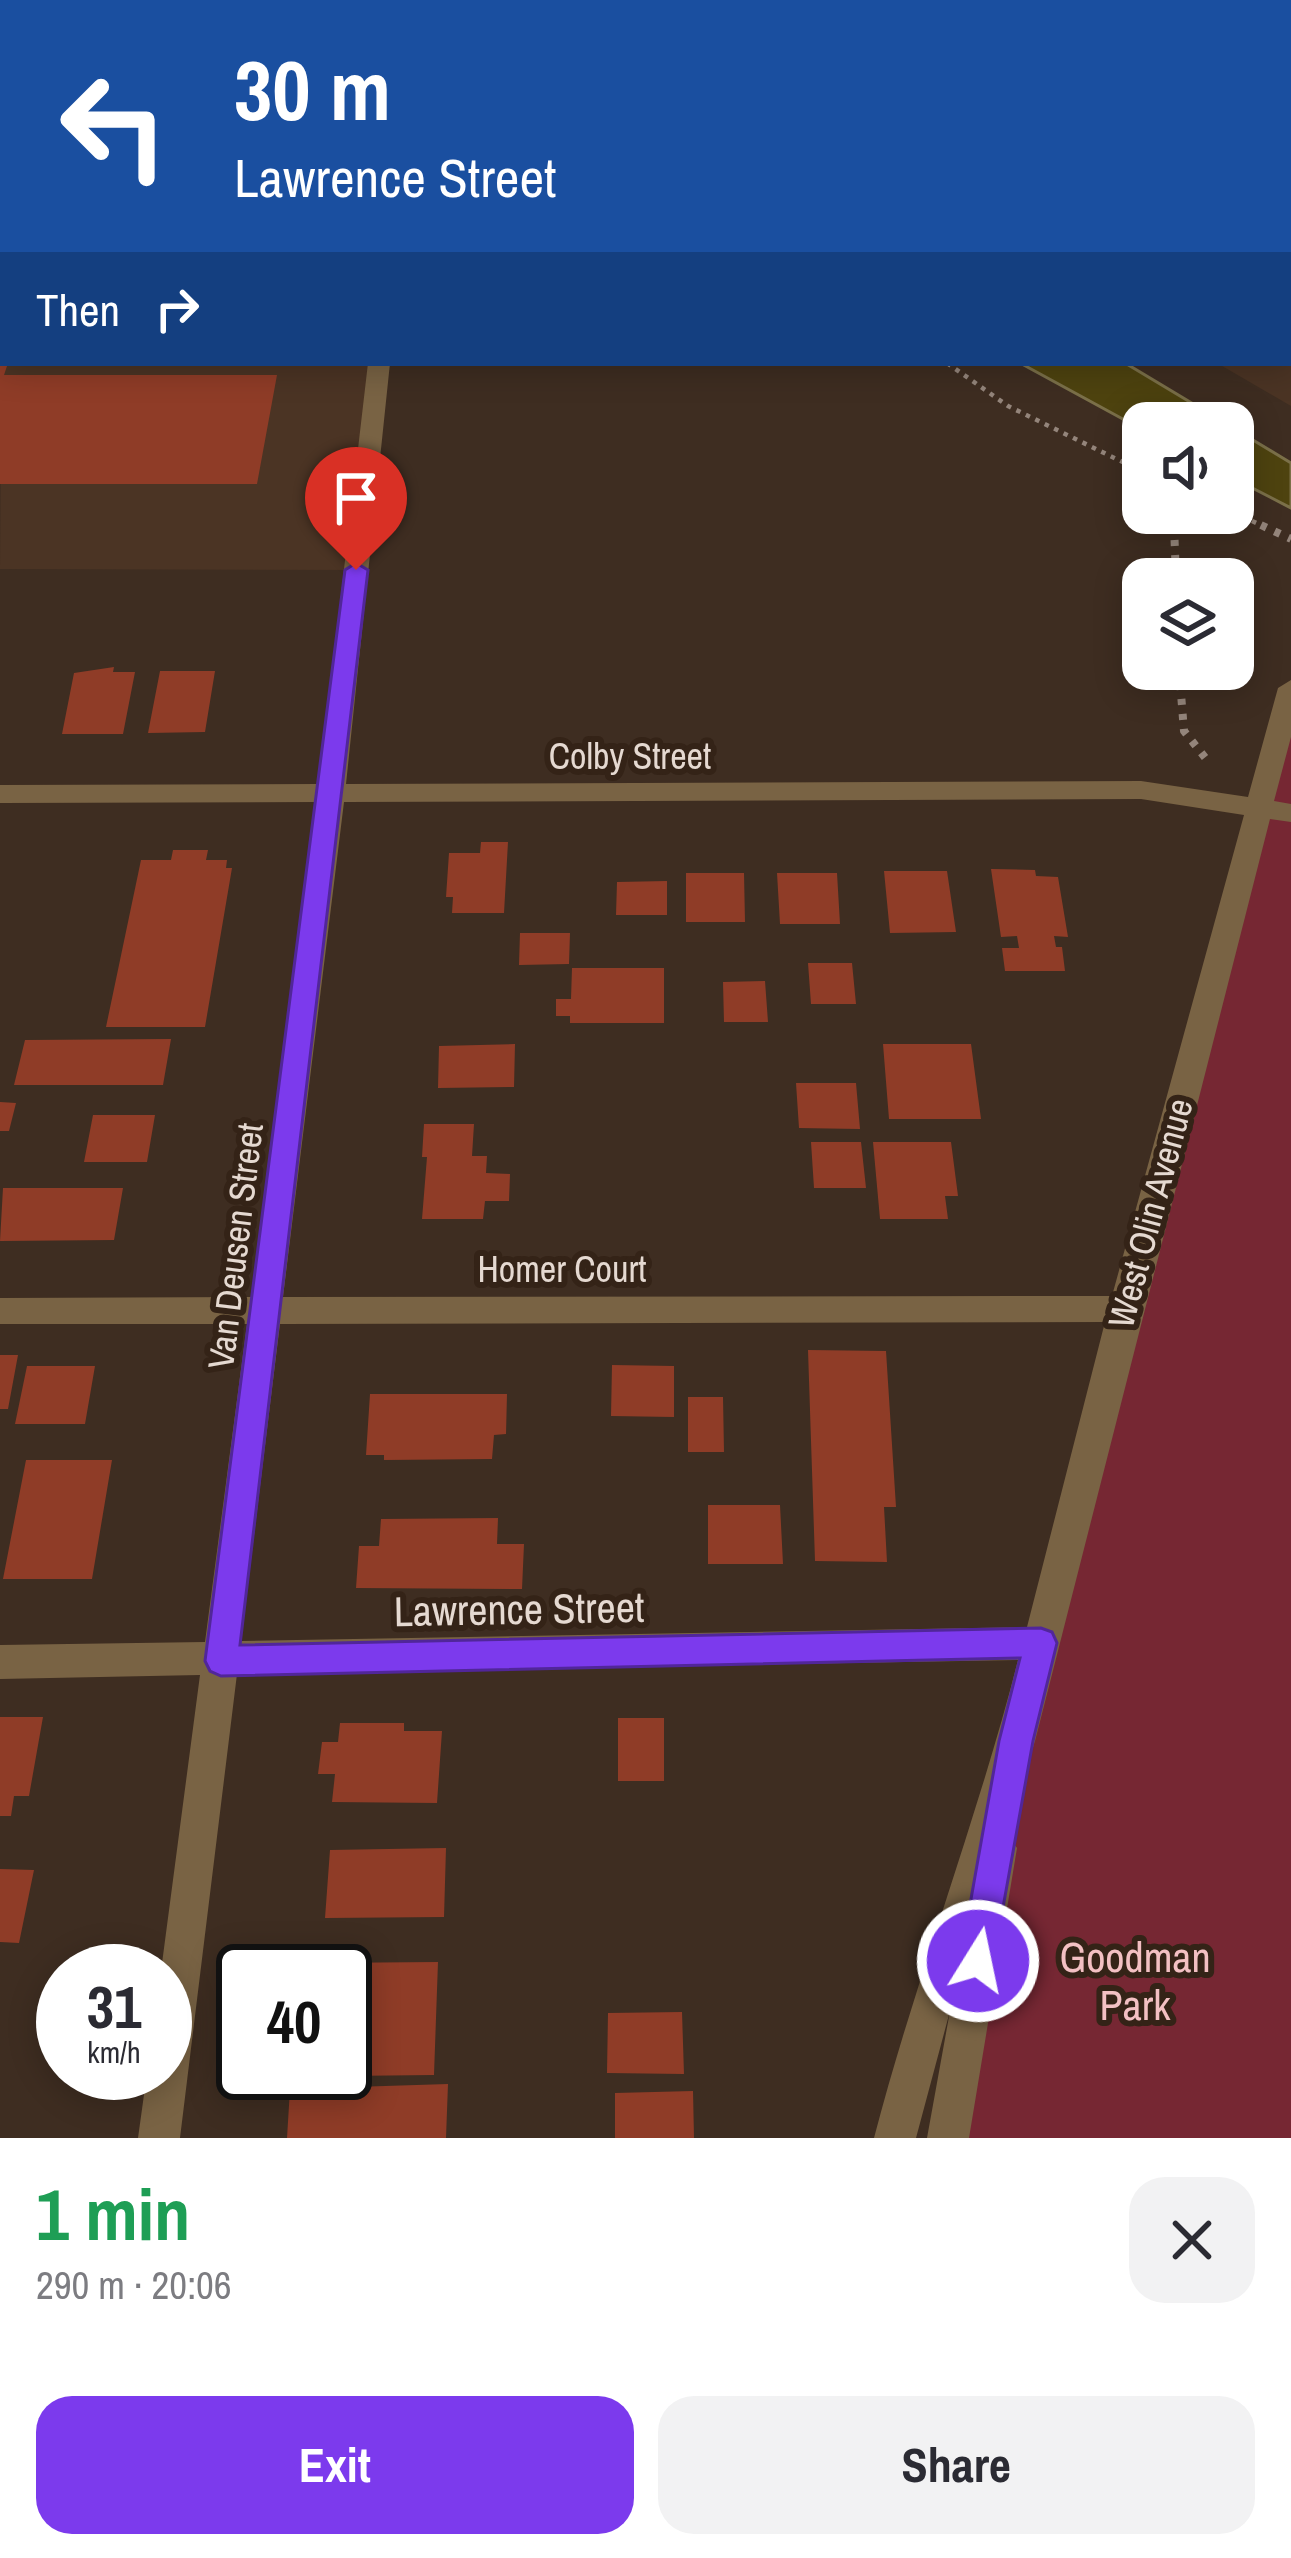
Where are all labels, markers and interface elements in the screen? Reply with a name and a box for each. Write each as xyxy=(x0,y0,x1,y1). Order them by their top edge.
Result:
text: 30 m xyxy=(234,33,391,146)
icon: left xyxy=(36,48,192,204)
text: Lawrence Street xyxy=(234,141,556,214)
icon: right xyxy=(144,276,210,342)
text: Then xyxy=(36,279,120,340)
map controls xyxy=(1122,402,1254,690)
button: sound xyxy=(1122,402,1254,534)
pin xyxy=(305,447,407,570)
icon: arrive xyxy=(323,465,389,531)
button: layers xyxy=(1122,558,1254,690)
street label: Colby Street xyxy=(549,732,711,780)
street label: West Olin Avenue xyxy=(1096,1093,1204,1333)
street label: Van Deusen Street xyxy=(196,1120,274,1372)
street label: Homer Court xyxy=(478,1245,646,1293)
street label: Lawrence Street xyxy=(393,1579,645,1639)
position arrow xyxy=(915,1898,1041,2024)
park label: Goodman Park xyxy=(1059,1929,1211,2033)
speed limit sign: 40 xyxy=(216,1944,372,2100)
text: 31 xyxy=(87,1966,141,2047)
text: km/h xyxy=(87,2032,141,2072)
text: 1 min xyxy=(36,2165,190,2262)
button: close xyxy=(1129,2177,1255,2303)
text: 290 m · 20:06 xyxy=(36,2259,232,2311)
button: Exit xyxy=(36,2396,634,2534)
button: Share xyxy=(658,2396,1255,2534)

